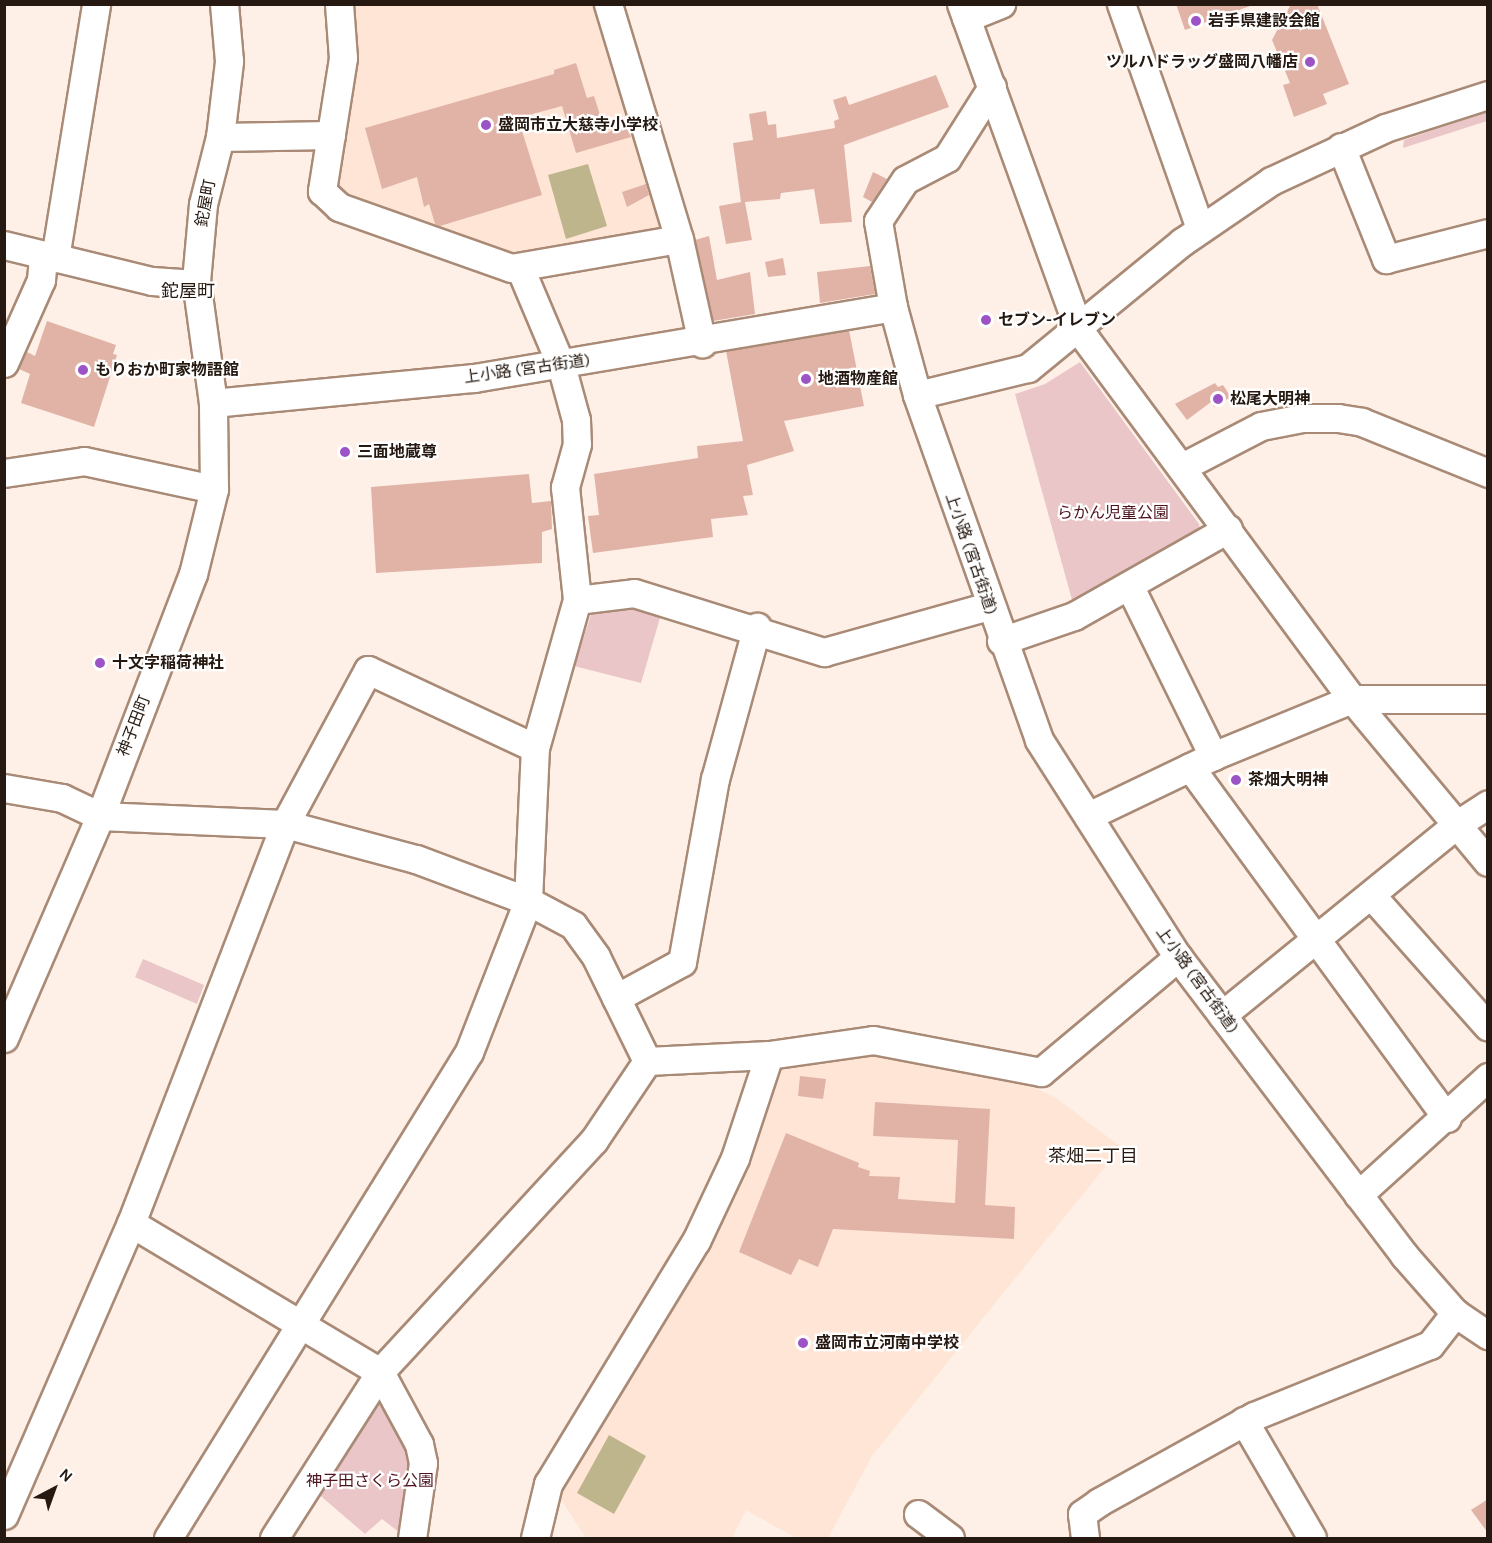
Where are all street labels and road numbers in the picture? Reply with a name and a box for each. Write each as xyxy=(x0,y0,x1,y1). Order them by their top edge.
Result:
street label: 鉈屋町 xyxy=(192,178,220,228)
street label: 上小路 (宮古街道) xyxy=(463,351,591,387)
street label: 上小路 (宮古街道) xyxy=(941,491,1001,617)
street label: 神子田町 xyxy=(114,693,154,759)
street label: 上小路 (宮古街道) xyxy=(1152,923,1242,1037)

